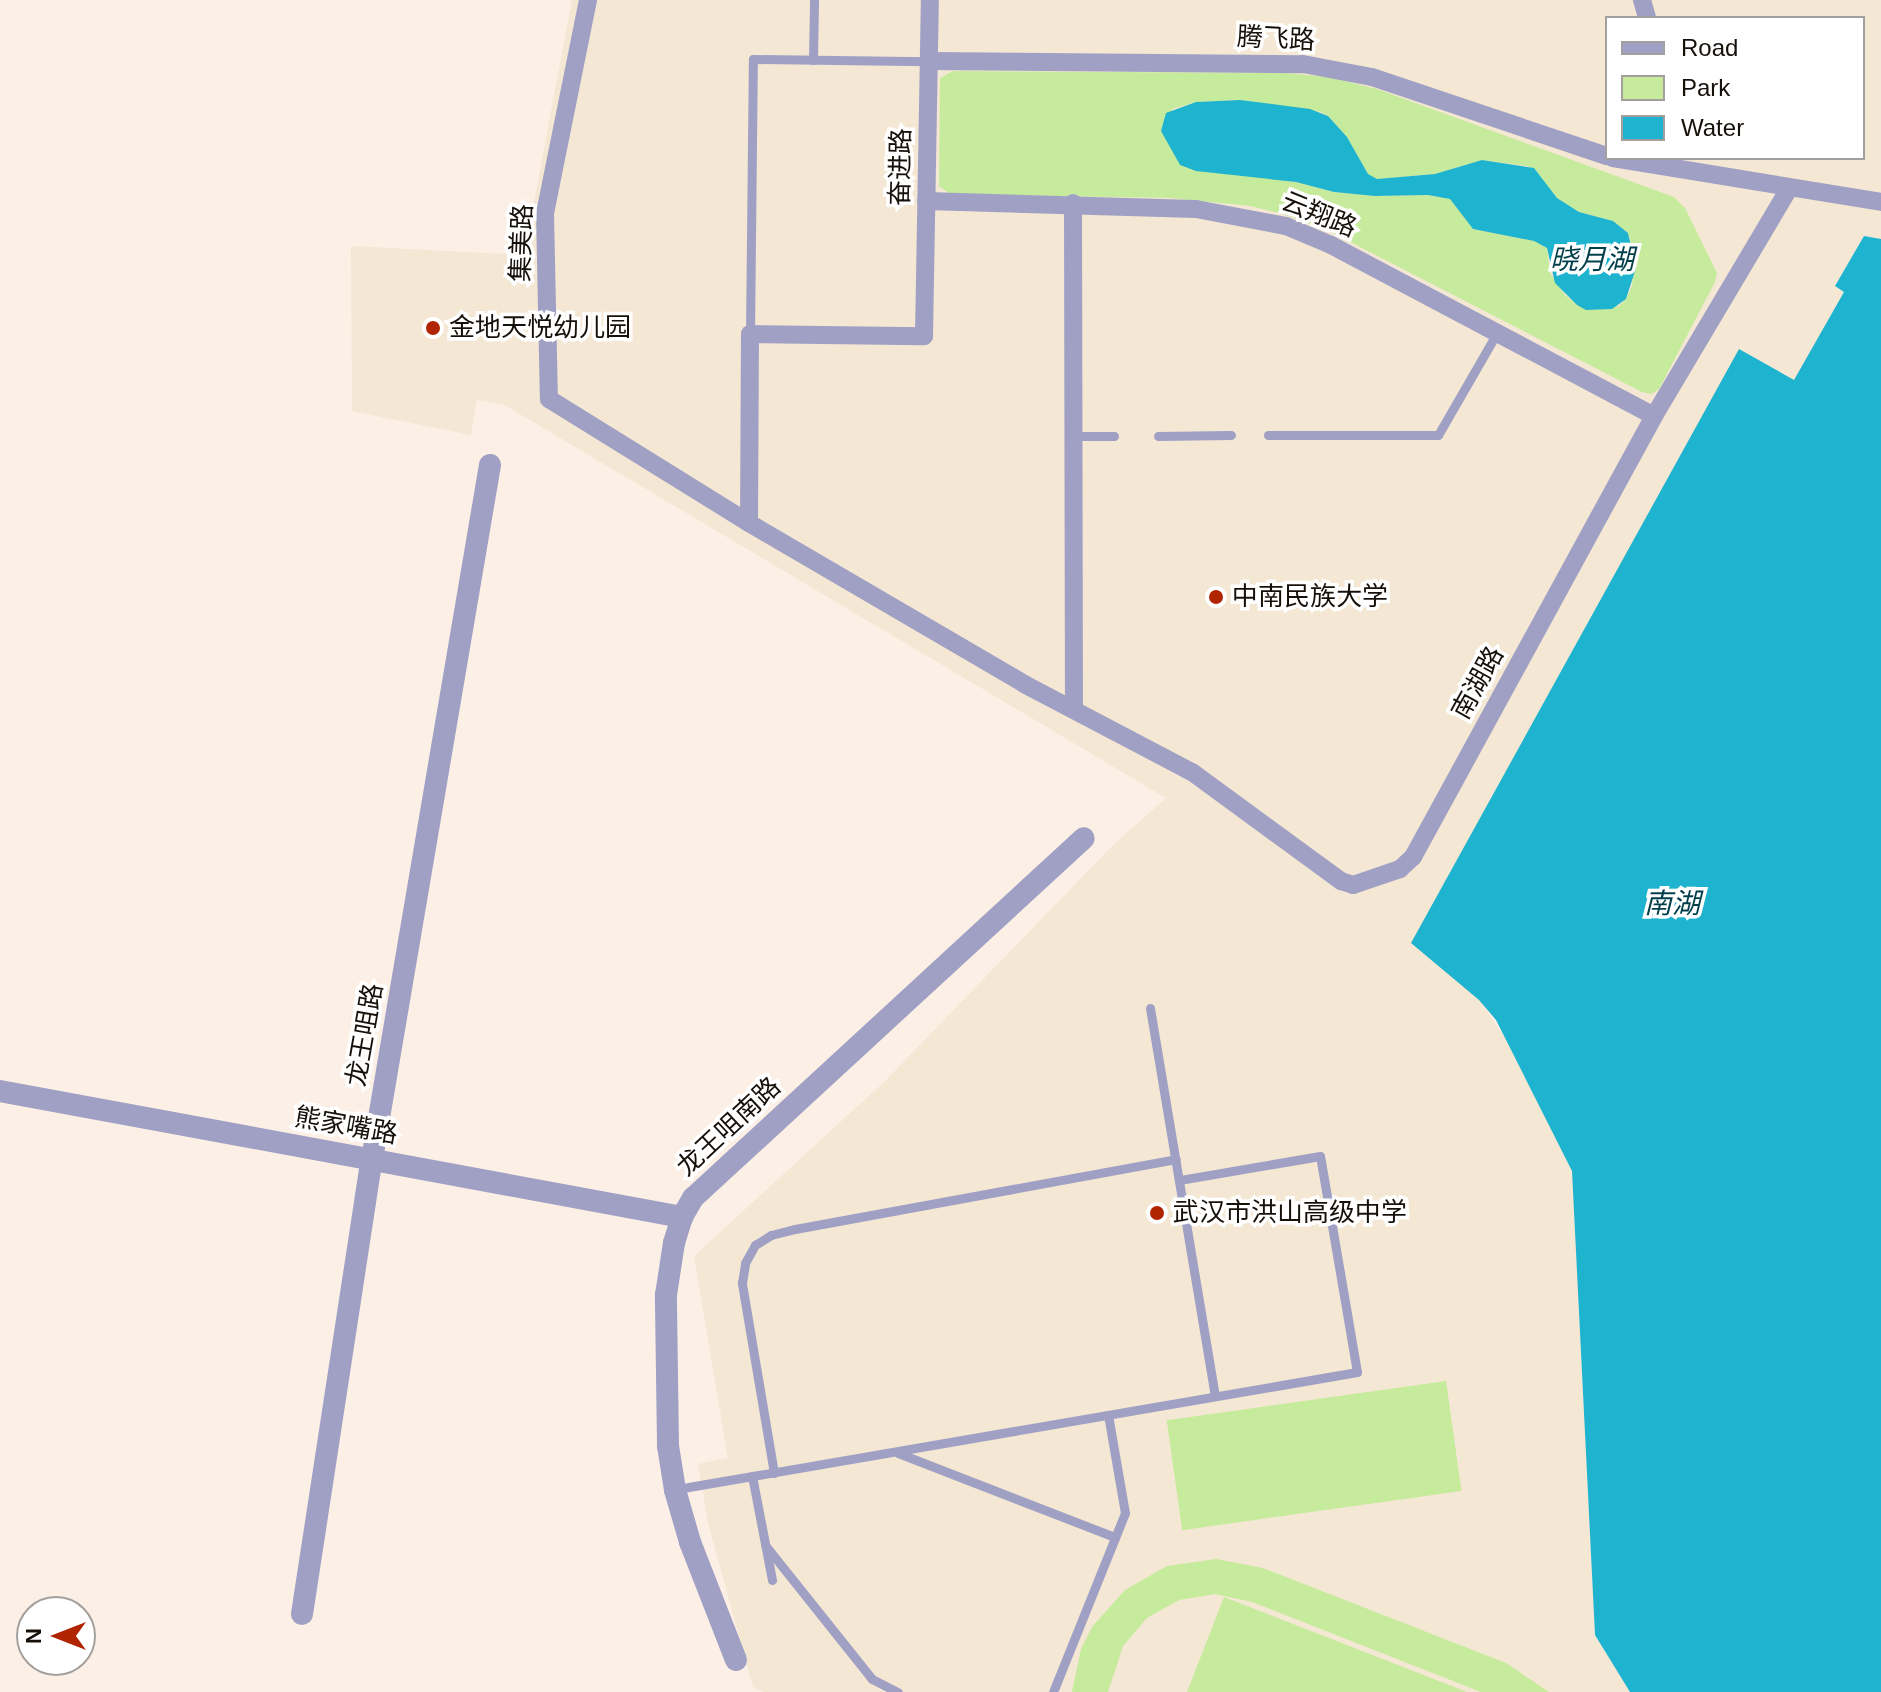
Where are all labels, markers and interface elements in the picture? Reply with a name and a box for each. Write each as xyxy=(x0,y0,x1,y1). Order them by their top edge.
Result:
legend xyxy=(1605,16,1865,160)
street label: 腾飞路 xyxy=(1236,21,1316,57)
text: Road xyxy=(1681,34,1738,61)
text: Park xyxy=(1681,74,1730,101)
text: Water xyxy=(1681,114,1744,141)
street label: 奋进路 xyxy=(885,128,917,206)
street label: 云翔路 xyxy=(1277,186,1361,244)
street label: 集美路 xyxy=(505,203,539,283)
water label: 晓月湖 xyxy=(1550,243,1634,277)
place label: 金地天悦幼儿园 xyxy=(449,312,631,344)
marker: 金地天悦幼儿园 xyxy=(424,319,442,337)
place label: 中南民族大学 xyxy=(1232,581,1388,613)
marker: 中南民族大学 xyxy=(1207,588,1225,606)
street label: 南湖路 xyxy=(1445,641,1511,725)
water label: 南湖 xyxy=(1644,887,1700,921)
street label: 龙王咀路 xyxy=(341,981,389,1089)
street label: 龙王咀南路 xyxy=(671,1071,787,1183)
street label: 熊家嘴路 xyxy=(292,1102,400,1150)
place label: 武汉市洪山高级中学 xyxy=(1173,1197,1407,1229)
marker: 武汉市洪山高级中学 xyxy=(1148,1204,1166,1222)
north arrow xyxy=(16,1596,96,1676)
text: N xyxy=(21,1628,46,1644)

